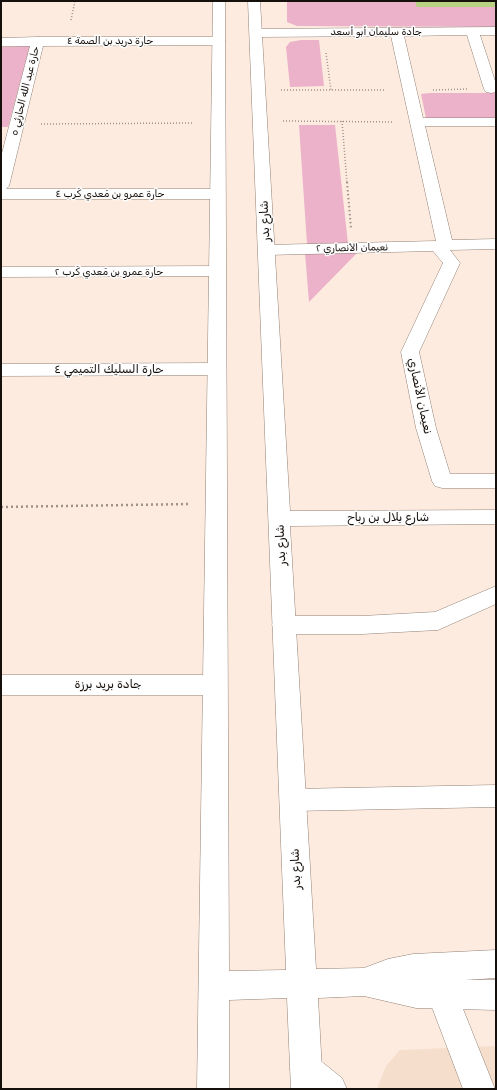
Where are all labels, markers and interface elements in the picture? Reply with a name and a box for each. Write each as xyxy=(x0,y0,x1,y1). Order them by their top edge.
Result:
street label: جادة سليمان أبو أسعد xyxy=(330,26,422,38)
street label: حارة دريد بن الصمة ٤ xyxy=(67,35,153,47)
street label: حارة عبد الله الحارثي ٥ xyxy=(8,45,42,137)
street label: حارة عمرو بن مَعدي كَرب ٤ xyxy=(56,188,164,200)
street label: شارع بدر xyxy=(257,200,273,242)
street label: نعيمان الأنصاري ٢ xyxy=(316,241,388,255)
street label: حارة عمرو بن مَعدي كَرب ٢ xyxy=(55,266,163,278)
street label: نعيمان الأنصاري xyxy=(405,356,435,436)
street label: حارة السليك التميمي ٤ xyxy=(54,363,164,377)
street label: شارع بلال بن رباح xyxy=(347,511,429,525)
street label: شارع بدر xyxy=(273,524,289,566)
street label: جادة بريد برزة xyxy=(75,678,141,692)
street label: شارع بدر xyxy=(288,848,304,890)

